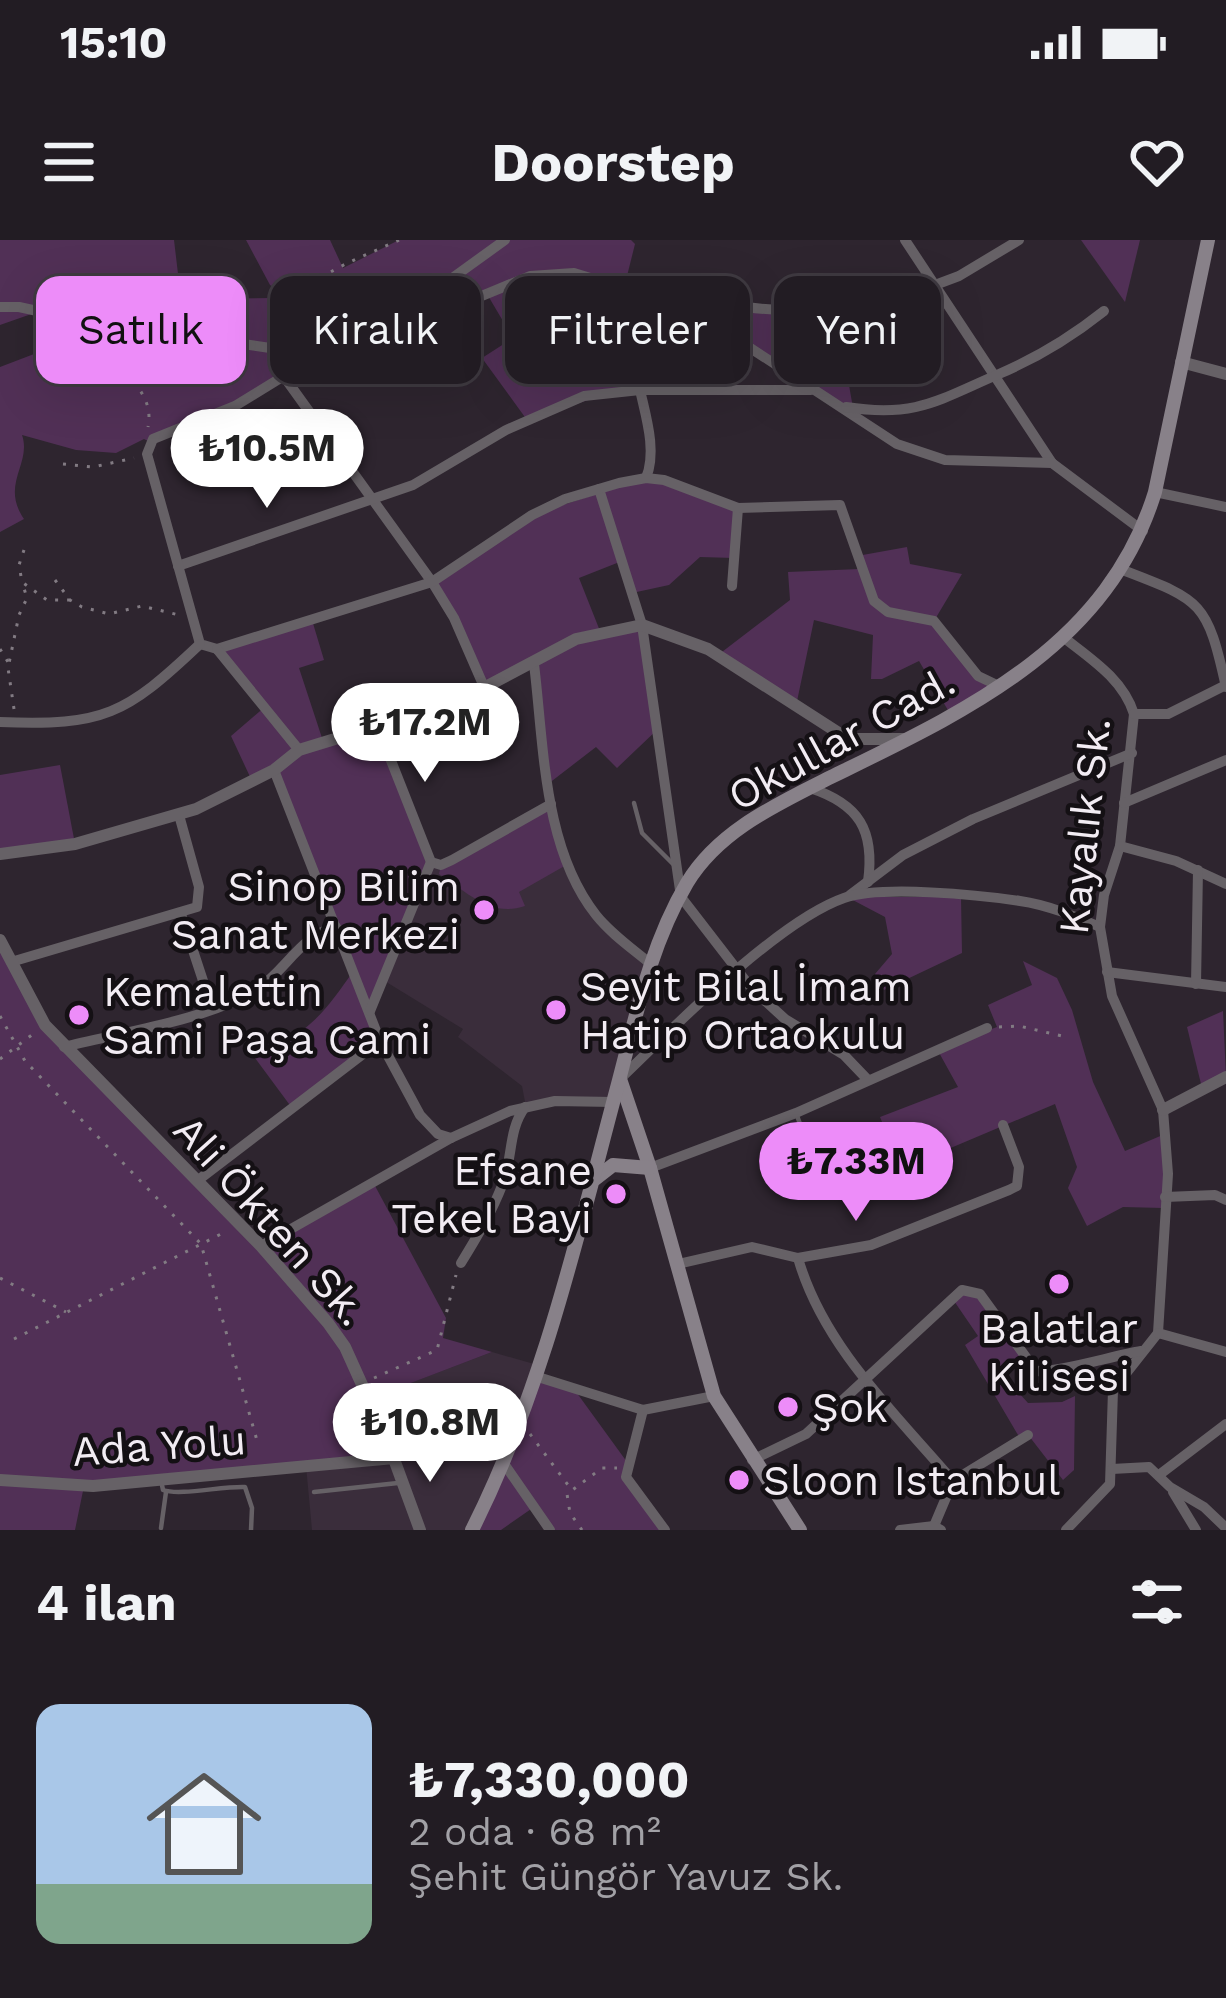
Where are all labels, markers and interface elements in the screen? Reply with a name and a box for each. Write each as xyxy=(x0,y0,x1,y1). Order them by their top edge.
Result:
text: 15:10 xyxy=(60,16,168,69)
icon: menu xyxy=(36,129,102,195)
icon: heart xyxy=(1124,129,1190,195)
text: Doorstep xyxy=(491,131,735,194)
chip: Satılık xyxy=(36,276,246,384)
chip: Kiralık xyxy=(270,276,481,384)
chip: Filtreler xyxy=(505,276,750,384)
chip: Yeni xyxy=(774,276,941,384)
pin: ₺10.5M xyxy=(169,409,365,511)
text: ₺10.5M xyxy=(198,425,336,470)
street label: Okullar Cad. xyxy=(720,656,963,821)
pin: ₺17.2M xyxy=(327,683,523,785)
text: ₺17.2M xyxy=(358,699,492,744)
street label: Kayalık Sk. xyxy=(1049,715,1120,937)
place label: Sinop Bilim Sanat Merkezi xyxy=(171,862,460,959)
marker: Sinop Bilim Sanat Merkezi xyxy=(471,897,497,923)
place label: Seyit Bilal İmam Hatip Ortaokulu xyxy=(580,962,912,1059)
place label: Kemalettin Sami Paşa Cami xyxy=(103,967,431,1064)
marker: Seyit Bilal İmam Hatip Ortaokulu xyxy=(543,997,569,1023)
marker: Kemalettin Sami Paşa Cami xyxy=(66,1002,92,1028)
street label: Ali Ökten Sk. xyxy=(164,1105,378,1335)
pin: ₺7.33M xyxy=(758,1122,954,1224)
text: ₺7.33M xyxy=(786,1138,926,1183)
place label: Efsane Tekel Bayi xyxy=(391,1146,592,1243)
marker: Efsane Tekel Bayi xyxy=(603,1181,629,1207)
marker: Balatlar Kilisesi xyxy=(1046,1271,1072,1297)
place label: Balatlar Kilisesi xyxy=(980,1304,1138,1401)
pin: ₺10.8M xyxy=(332,1383,528,1485)
place label: Şok xyxy=(812,1383,888,1432)
marker: Şok xyxy=(775,1394,801,1420)
text: ₺10.8M xyxy=(360,1399,500,1444)
street label: Ada Yolu xyxy=(71,1415,248,1476)
place label: Sloon Istanbul xyxy=(763,1456,1060,1505)
marker: Sloon Istanbul xyxy=(726,1467,752,1493)
icon: filters xyxy=(1124,1569,1190,1635)
text: 4 ilan xyxy=(36,1573,177,1632)
text: ₺7,330,000 xyxy=(408,1750,690,1809)
icon: home xyxy=(132,1752,276,1896)
text: 2 oda · 68 m² xyxy=(408,1809,661,1854)
text: Şehit Güngör Yavuz Sk. xyxy=(408,1854,843,1899)

